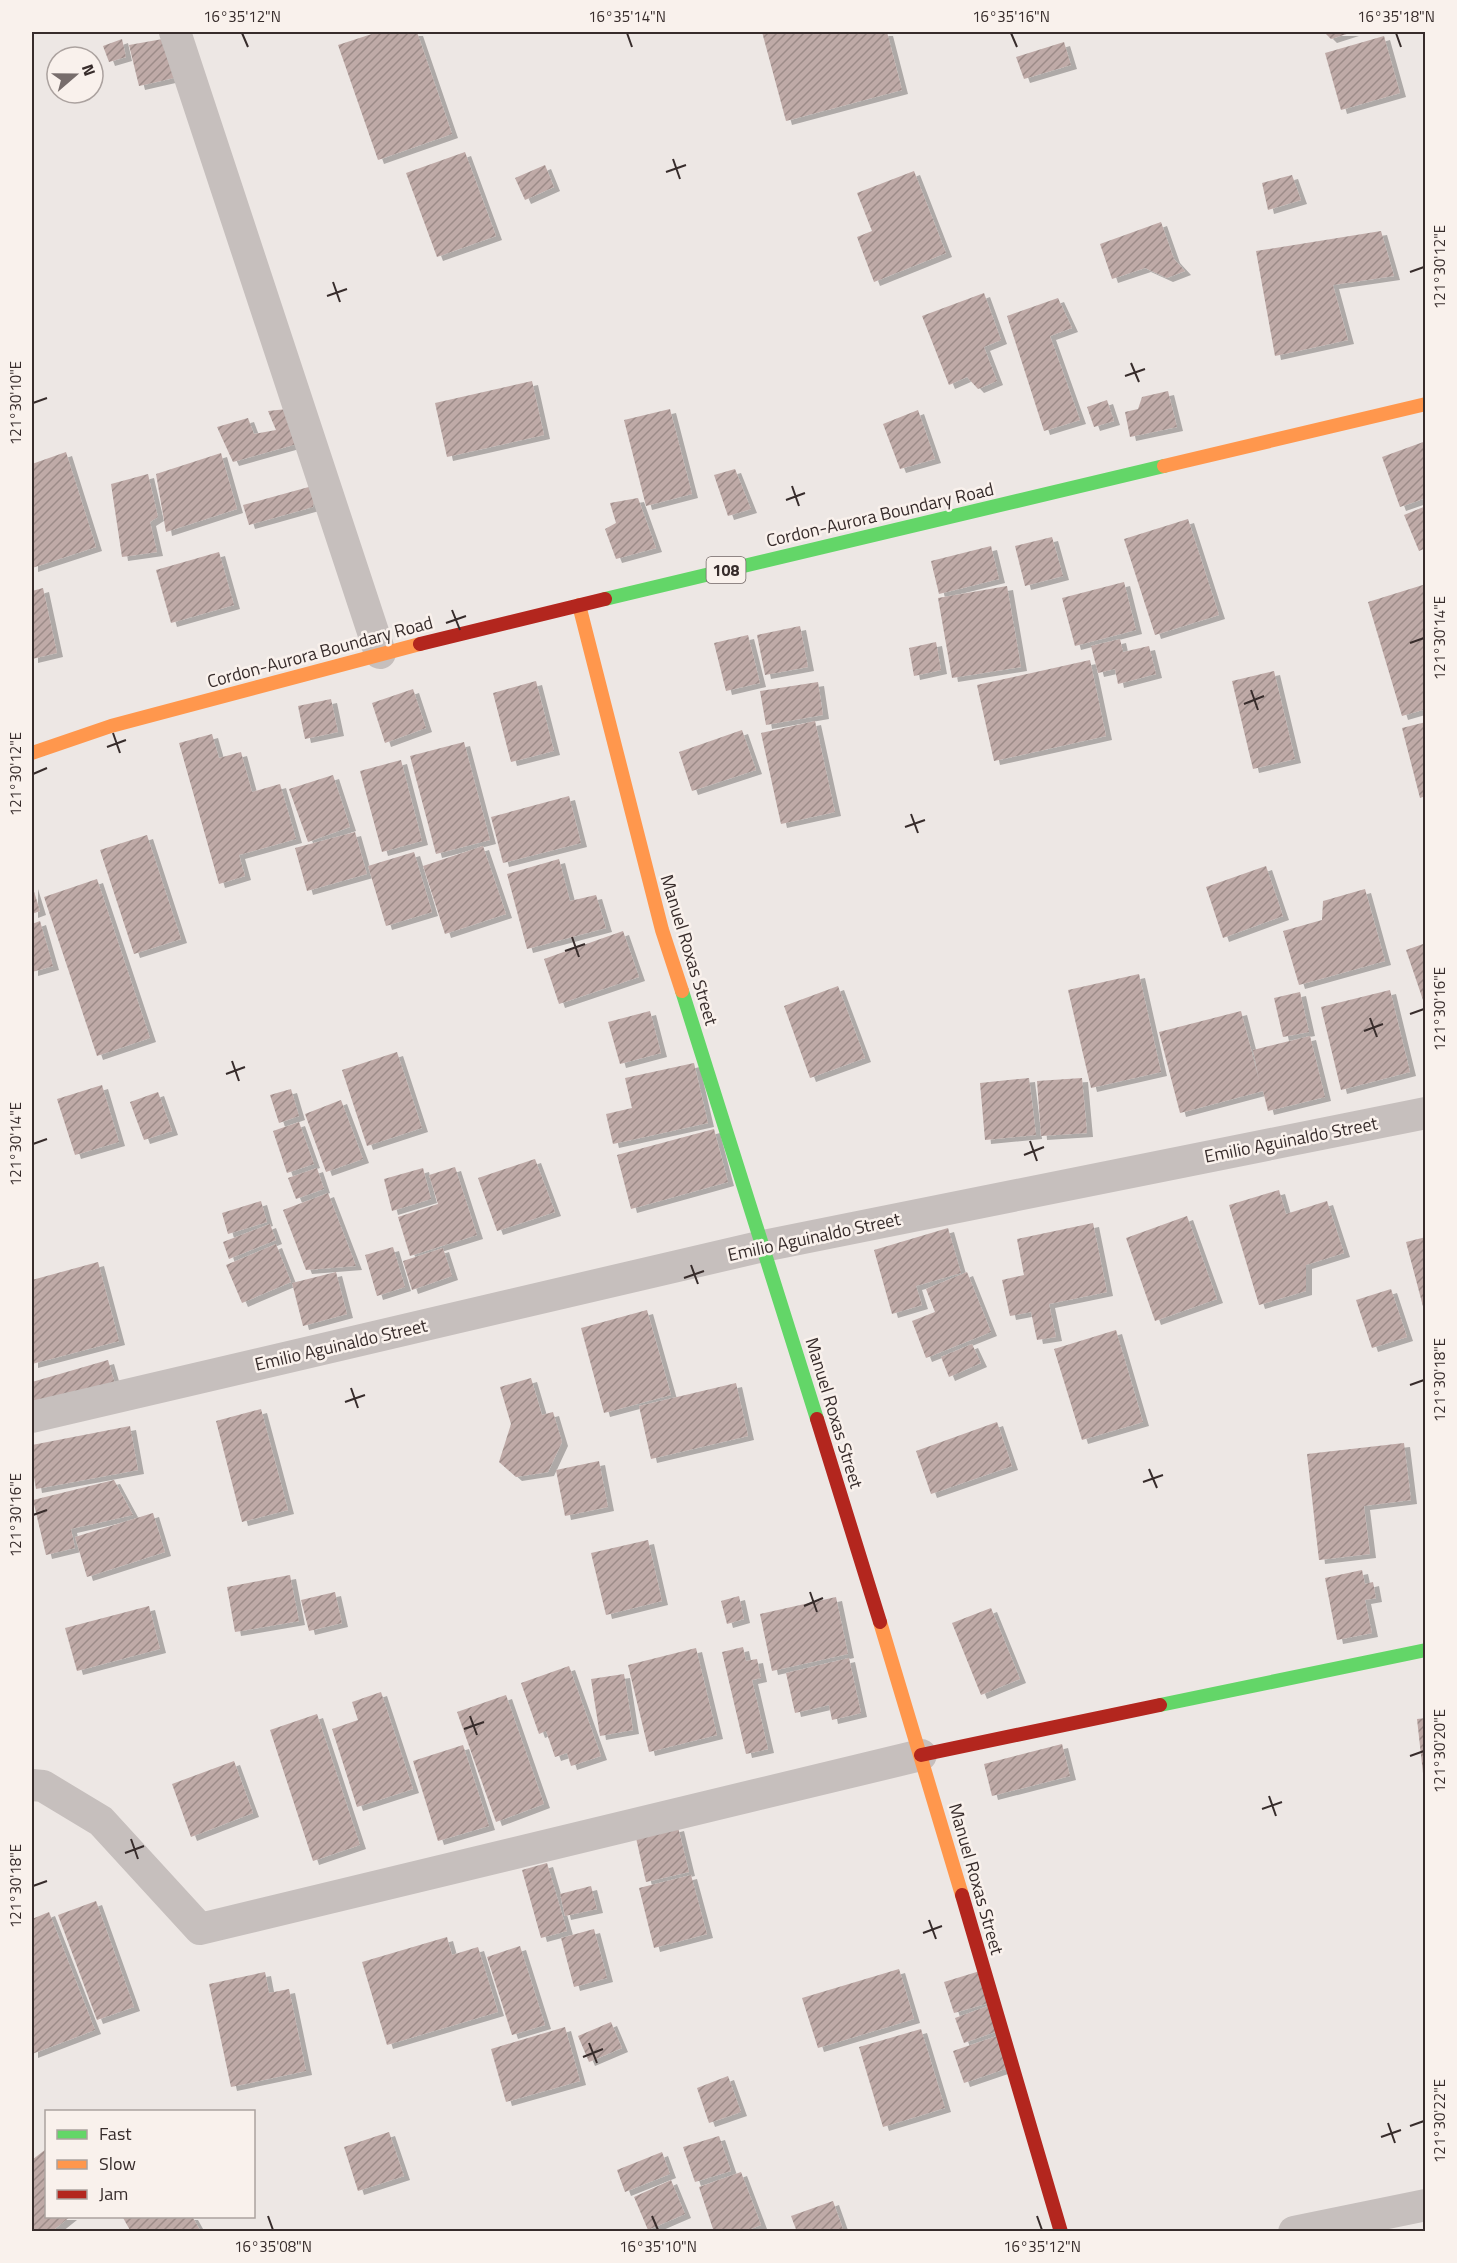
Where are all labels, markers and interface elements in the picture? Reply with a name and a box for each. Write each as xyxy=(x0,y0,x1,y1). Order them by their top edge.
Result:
text: 16°35'12"N xyxy=(203,5,281,28)
text: 16°35'14"N xyxy=(588,5,666,28)
text: 16°35'16"N xyxy=(972,5,1050,28)
text: 16°35'18"N xyxy=(1357,5,1435,28)
north arrow xyxy=(45,45,105,105)
text: N xyxy=(76,61,102,79)
text: 121°30'12"E xyxy=(1428,225,1451,309)
text: 121°30'10"E xyxy=(4,361,27,445)
street label: Cordon-Aurora Boundary Road xyxy=(763,475,996,554)
road number: 108 xyxy=(706,557,746,583)
text: 121°30'14"E xyxy=(1428,596,1451,680)
street label: Cordon-Aurora Boundary Road xyxy=(204,608,436,695)
text: 121°30'12"E xyxy=(4,732,27,816)
street label: Manuel Roxas Street xyxy=(654,871,725,1029)
text: 121°30'16"E xyxy=(1428,967,1451,1051)
text: 121°30'14"E xyxy=(4,1102,27,1186)
street label: Emilio Aguinaldo Street xyxy=(1202,1109,1381,1170)
street label: Emilio Aguinaldo Street xyxy=(725,1205,903,1268)
street label: Emilio Aguinaldo Street xyxy=(252,1311,430,1377)
street label: Manuel Roxas Street xyxy=(799,1334,870,1492)
text: 121°30'18"E xyxy=(1428,1338,1451,1422)
text: 121°30'16"E xyxy=(4,1473,27,1557)
text: 121°30'20"E xyxy=(1428,1709,1451,1793)
street label: Manuel Roxas Street xyxy=(942,1800,1011,1959)
text: 121°30'18"E xyxy=(4,1844,27,1928)
text: 121°30'22"E xyxy=(1428,2079,1451,2163)
legend xyxy=(45,2110,255,2218)
text: Fast xyxy=(99,2120,132,2147)
text: Slow xyxy=(99,2150,136,2177)
text: Jam xyxy=(99,2180,128,2207)
text: 16°35'08"N xyxy=(234,2235,312,2258)
text: 16°35'10"N xyxy=(619,2235,697,2258)
text: 16°35'12"N xyxy=(1003,2235,1081,2258)

